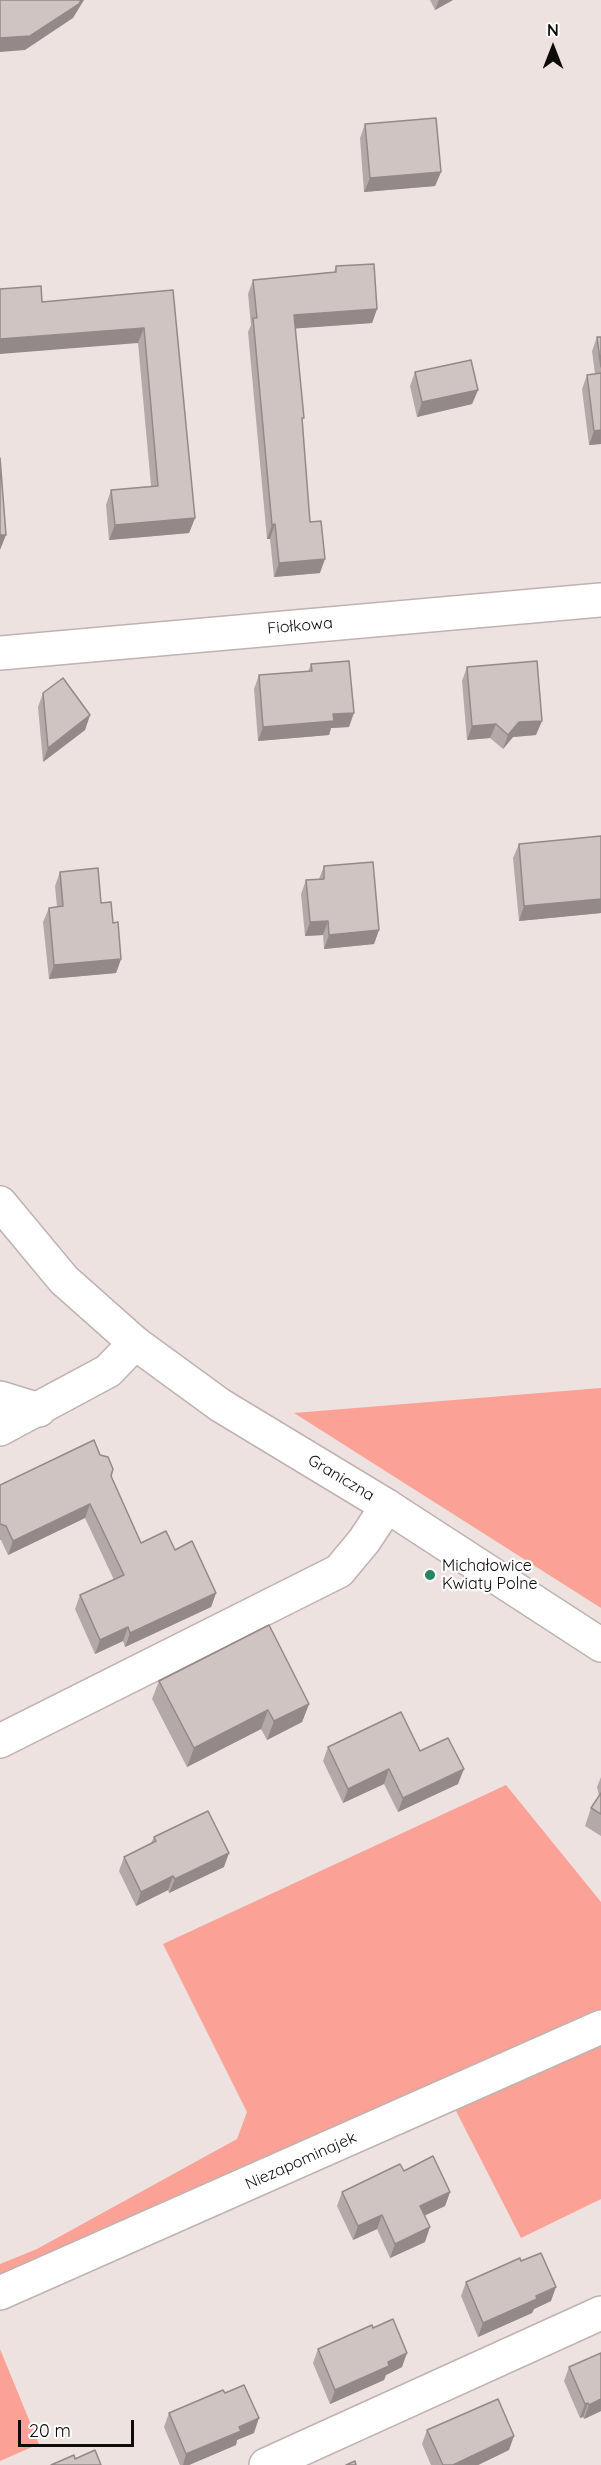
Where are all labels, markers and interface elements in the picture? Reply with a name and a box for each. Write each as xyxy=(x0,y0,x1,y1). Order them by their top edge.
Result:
north arrow xyxy=(523,18,583,78)
text: N xyxy=(547,20,559,40)
street label: Fiołkowa xyxy=(267,614,333,638)
street label: Graniczna xyxy=(304,1451,378,1505)
place label: Michałowice Kwiaty Polne xyxy=(442,1556,538,1594)
marker: Michałowice Kwiaty Polne xyxy=(423,1568,437,1582)
street label: Niezapominajek xyxy=(242,2128,360,2194)
scale bar xyxy=(21,2408,136,2446)
text: 20 m xyxy=(29,2419,71,2442)

